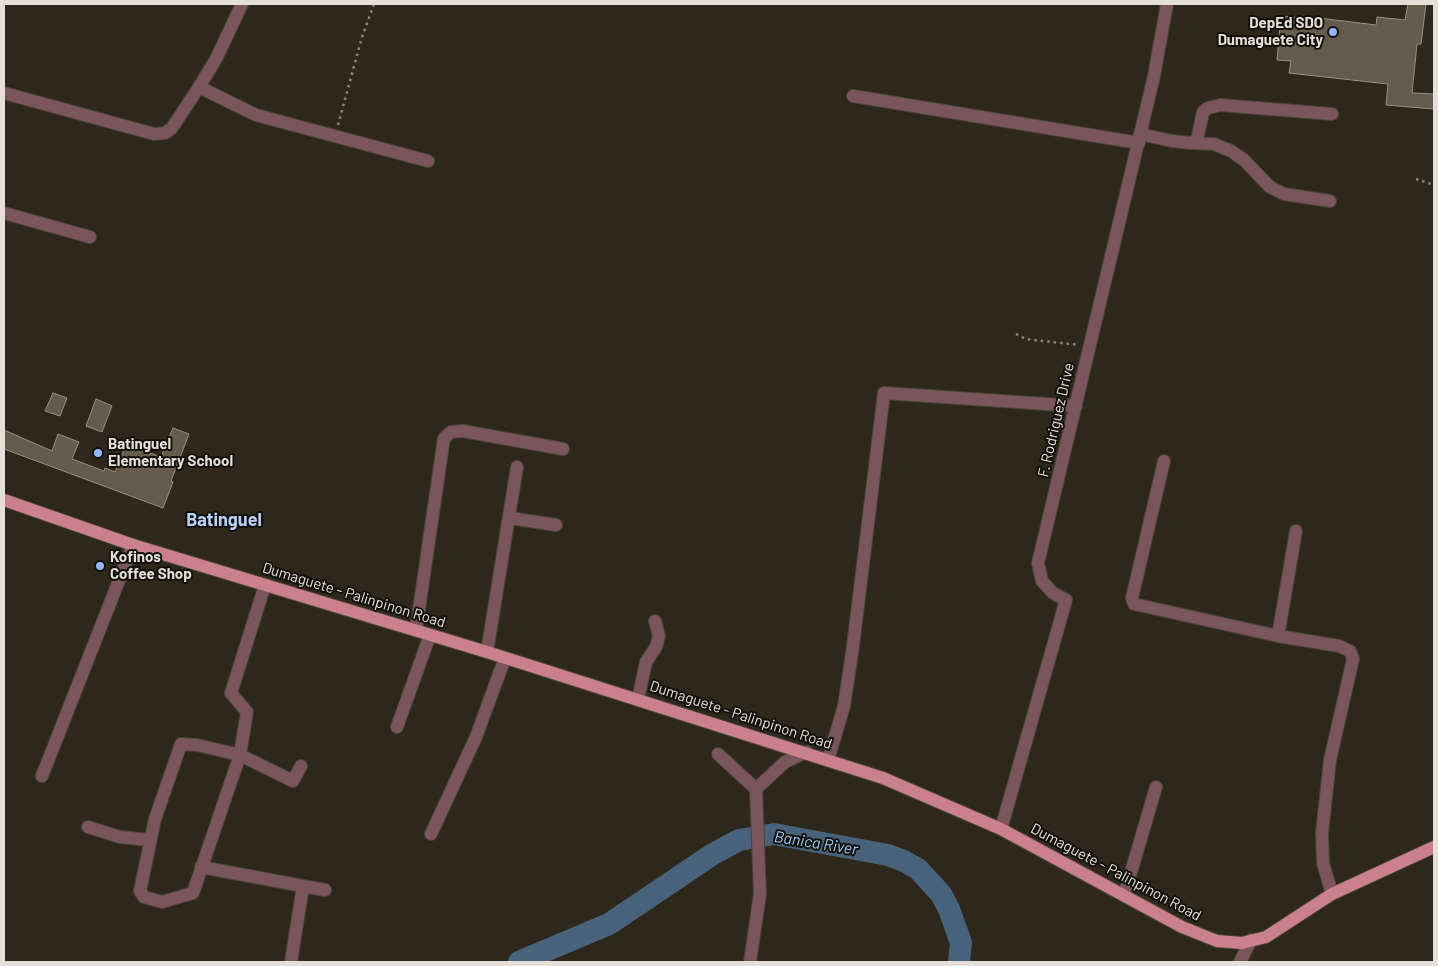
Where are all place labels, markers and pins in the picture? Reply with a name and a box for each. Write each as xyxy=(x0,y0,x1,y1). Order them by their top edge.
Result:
place label: DepEd SDO Dumaguete City xyxy=(1218,14,1323,49)
marker: DepEd SDO Dumaguete City xyxy=(1327,26,1339,38)
place label: Batinguel Elementary School xyxy=(108,435,233,470)
marker: Batinguel Elementary School xyxy=(92,447,104,459)
place label: Kofinos Coffee Shop xyxy=(110,548,192,583)
marker: Kofinos Coffee Shop xyxy=(94,560,106,572)

